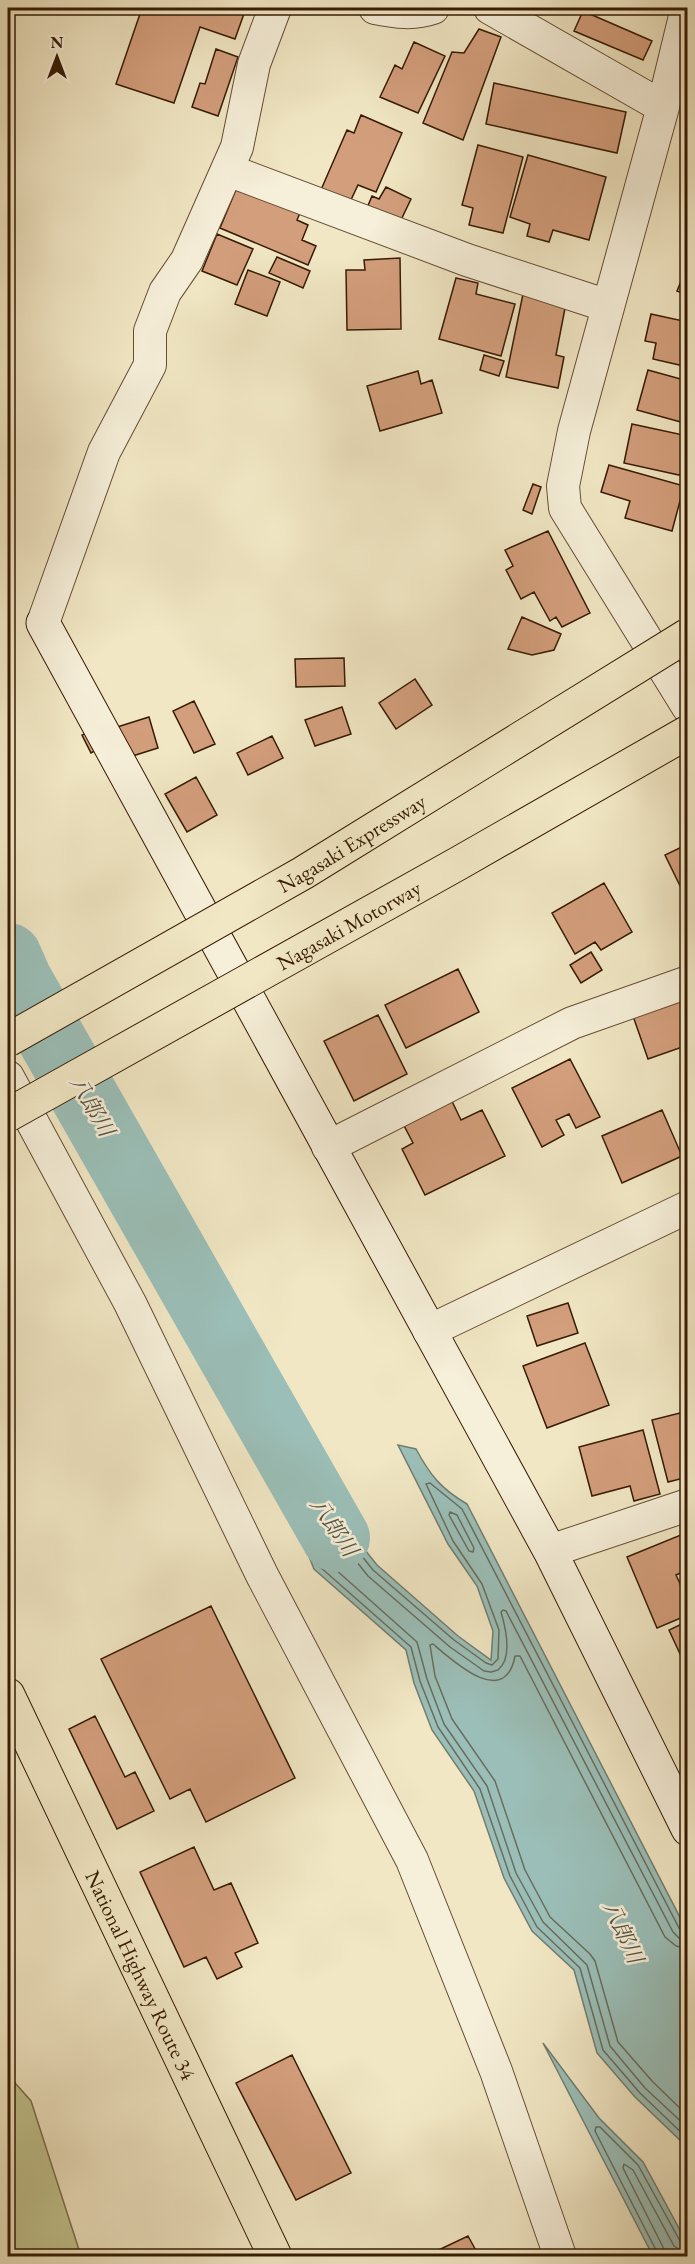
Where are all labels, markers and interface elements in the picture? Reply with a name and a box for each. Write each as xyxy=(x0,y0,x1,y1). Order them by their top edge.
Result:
north arrow xyxy=(27,27,87,87)
text: N xyxy=(51,32,64,53)
street label: Nagasaki Expressway xyxy=(272,787,431,898)
street label: Nagasaki Motorway xyxy=(271,873,426,976)
water label: 八郎川 xyxy=(63,1070,122,1144)
water label: 八郎川 xyxy=(304,1492,366,1564)
street label: National Highway Route 34 xyxy=(80,1866,203,2085)
water label: 八郎川 xyxy=(596,1896,651,1970)

